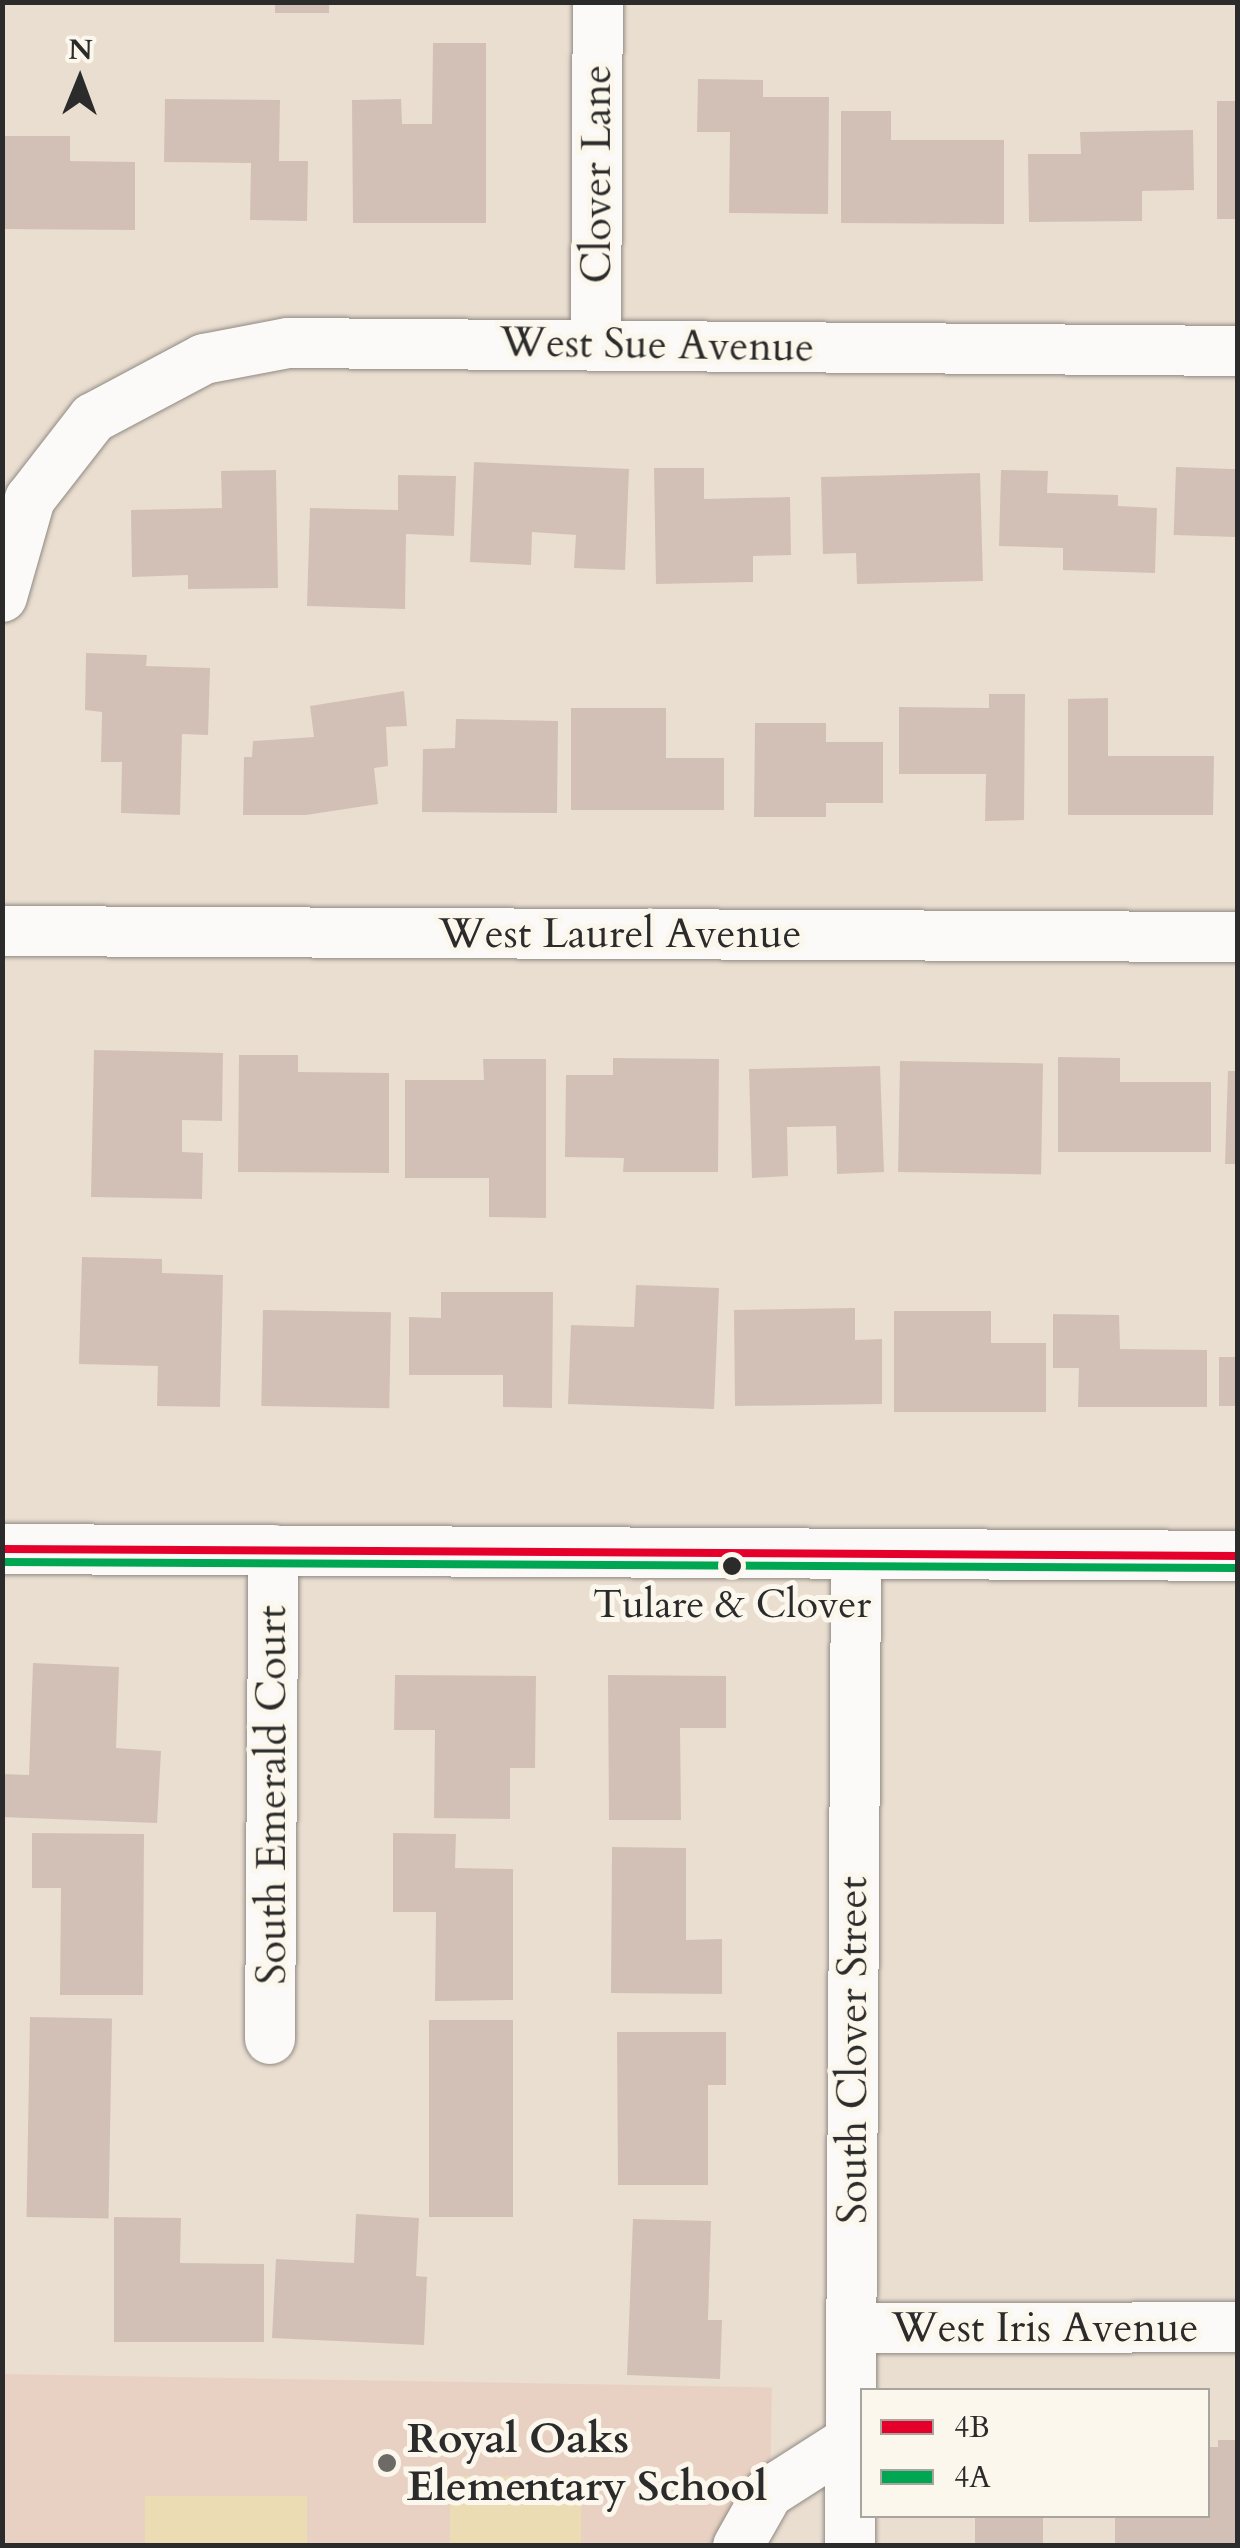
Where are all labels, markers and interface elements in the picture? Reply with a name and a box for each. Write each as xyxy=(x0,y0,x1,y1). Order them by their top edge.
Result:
north arrow xyxy=(30,30,130,130)
text: N xyxy=(68,31,93,69)
street label: Clover Lane xyxy=(572,65,622,283)
street label: West Sue Avenue xyxy=(499,317,815,373)
street label: West Laurel Avenue xyxy=(438,909,802,959)
marker: Tulare & Clover xyxy=(722,1556,742,1576)
place label: Tulare & Clover xyxy=(593,1581,871,1629)
street label: South Emerald Court xyxy=(247,1605,297,1985)
street label: South Clover Street xyxy=(828,1876,878,2224)
street label: West Iris Avenue xyxy=(891,2303,1199,2353)
legend xyxy=(860,2388,1210,2518)
text: 4B xyxy=(954,2407,990,2448)
place label: Royal Oaks Elementary School xyxy=(407,2414,767,2512)
marker: Royal Oaks Elementary School xyxy=(376,2452,398,2474)
text: 4A xyxy=(954,2457,991,2498)

